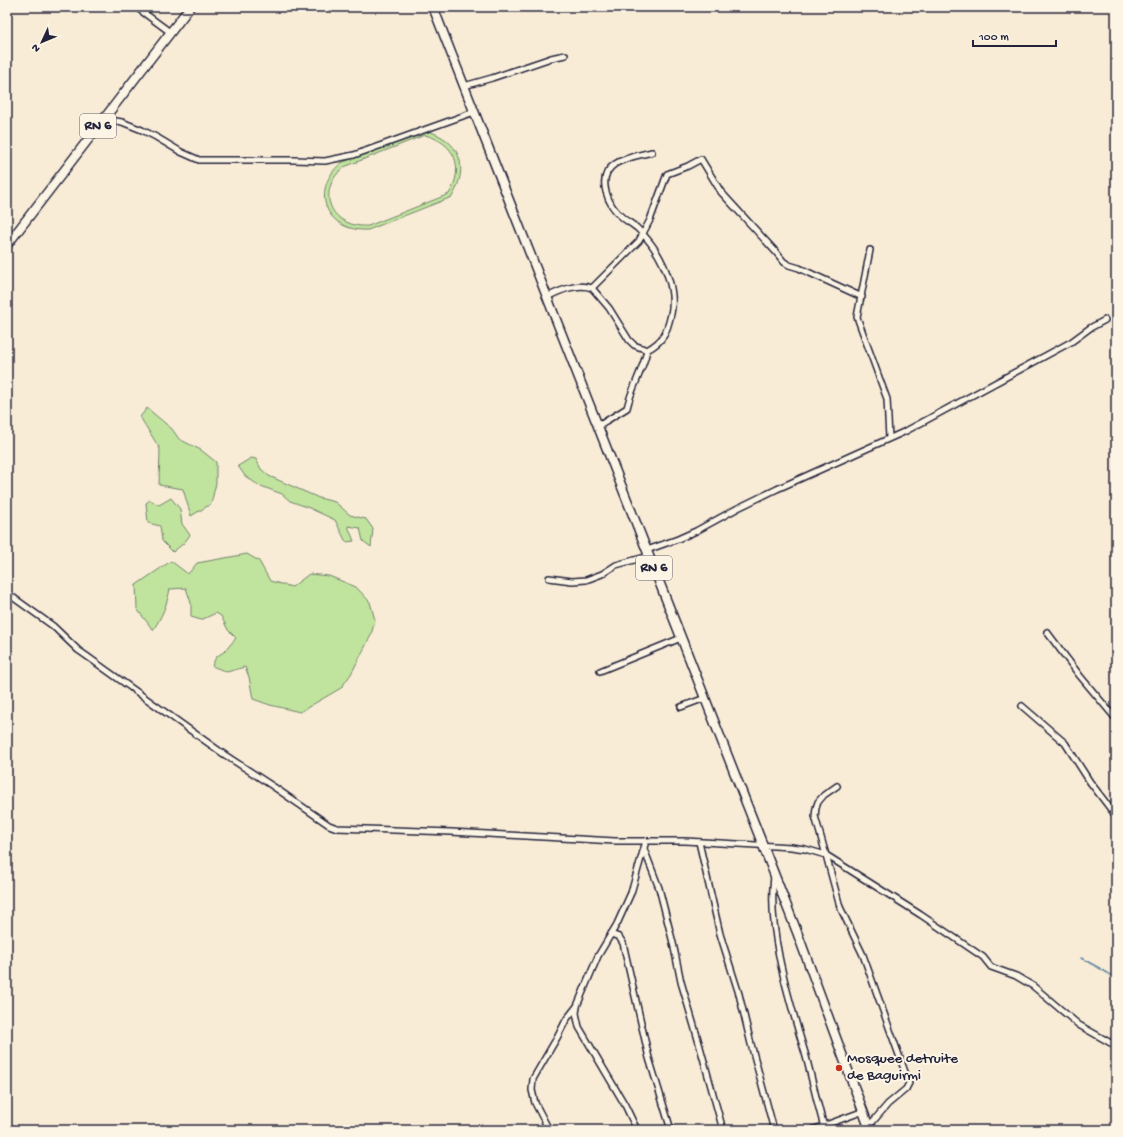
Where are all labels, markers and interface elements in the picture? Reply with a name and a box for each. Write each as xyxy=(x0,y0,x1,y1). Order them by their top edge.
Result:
north arrow xyxy=(22,22,62,62)
scale bar xyxy=(973,22,1056,48)
text: 100 m xyxy=(978,31,1009,45)
text: N xyxy=(29,41,43,54)
road number: RN 6 xyxy=(80,114,116,138)
road number: RN 6 xyxy=(636,556,672,580)
place label: Mosquee detruite de Baguirmi xyxy=(847,1050,958,1085)
marker: Mosquee detruite de Baguirmi xyxy=(834,1063,844,1073)

